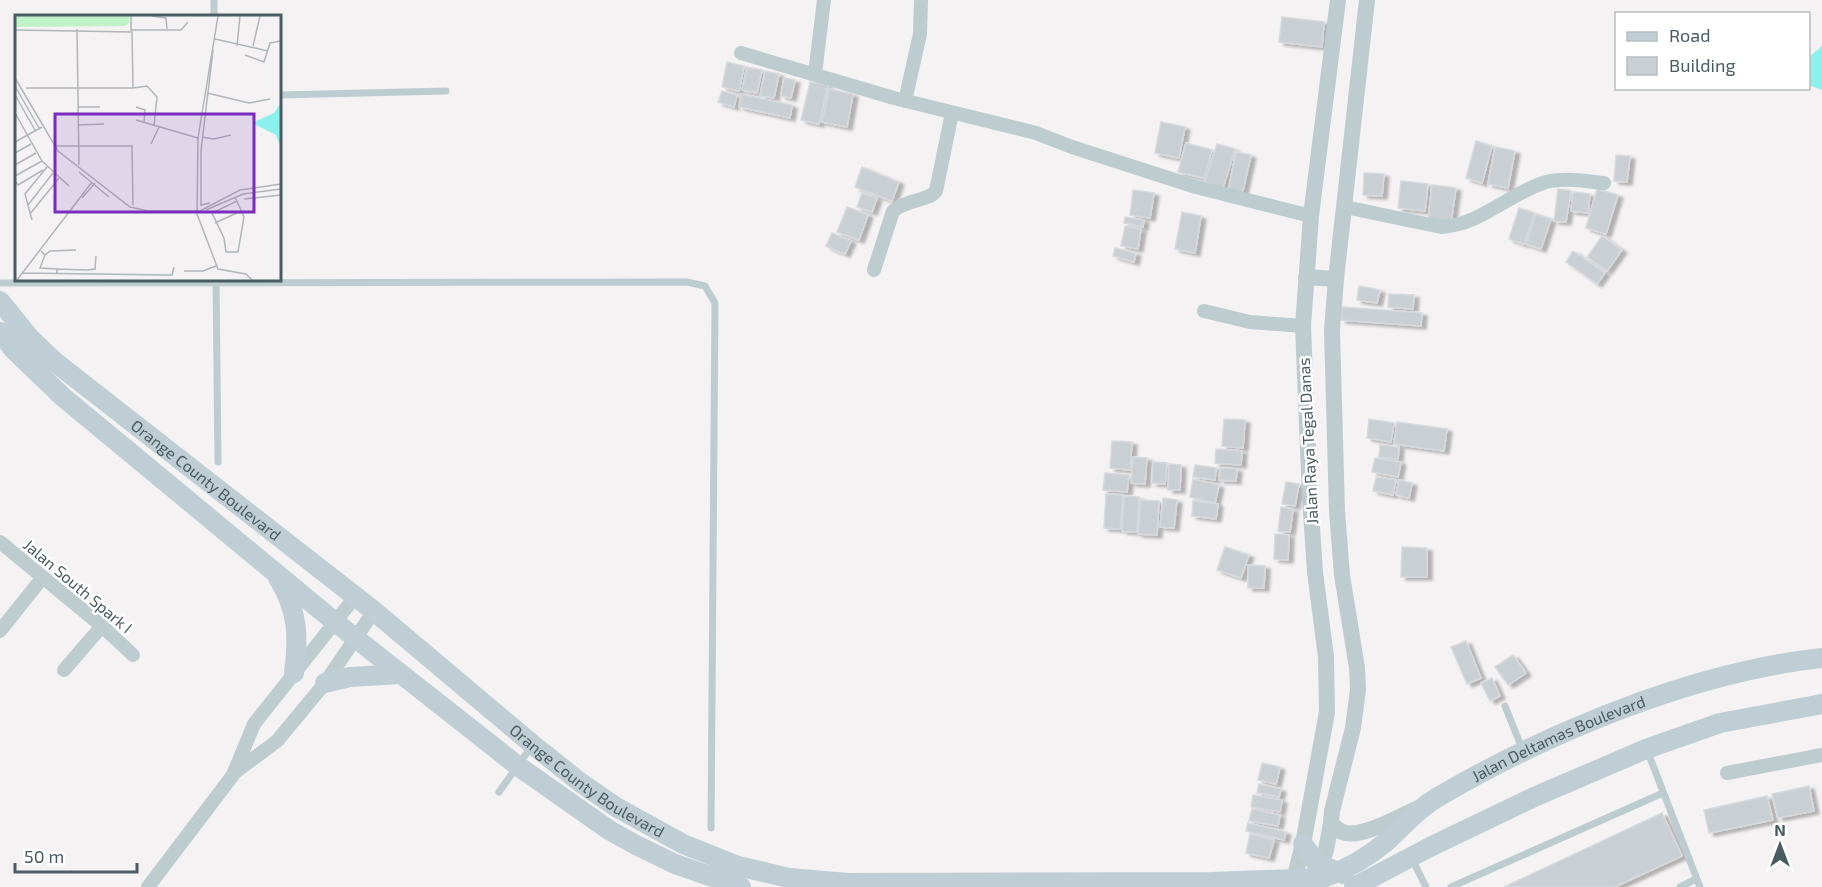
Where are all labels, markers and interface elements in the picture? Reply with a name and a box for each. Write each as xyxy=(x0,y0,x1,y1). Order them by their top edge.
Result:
legend xyxy=(1615,12,1810,90)
inset map xyxy=(15,15,280,280)
text: Road xyxy=(1669,24,1710,46)
text: Building xyxy=(1669,54,1736,76)
street label: Jalan Raya Tegal Danas xyxy=(1294,357,1321,525)
street label: Orange County Boulevard xyxy=(128,415,285,544)
street label: Jalan South Spark I xyxy=(20,535,137,637)
street label: Jalan Deltamas Boulevard xyxy=(1468,691,1648,785)
street label: Orange County Boulevard xyxy=(506,720,668,841)
north arrow xyxy=(1750,815,1810,875)
text: N xyxy=(1774,820,1786,839)
scale bar xyxy=(15,836,136,874)
text: 50 m xyxy=(24,845,64,867)

